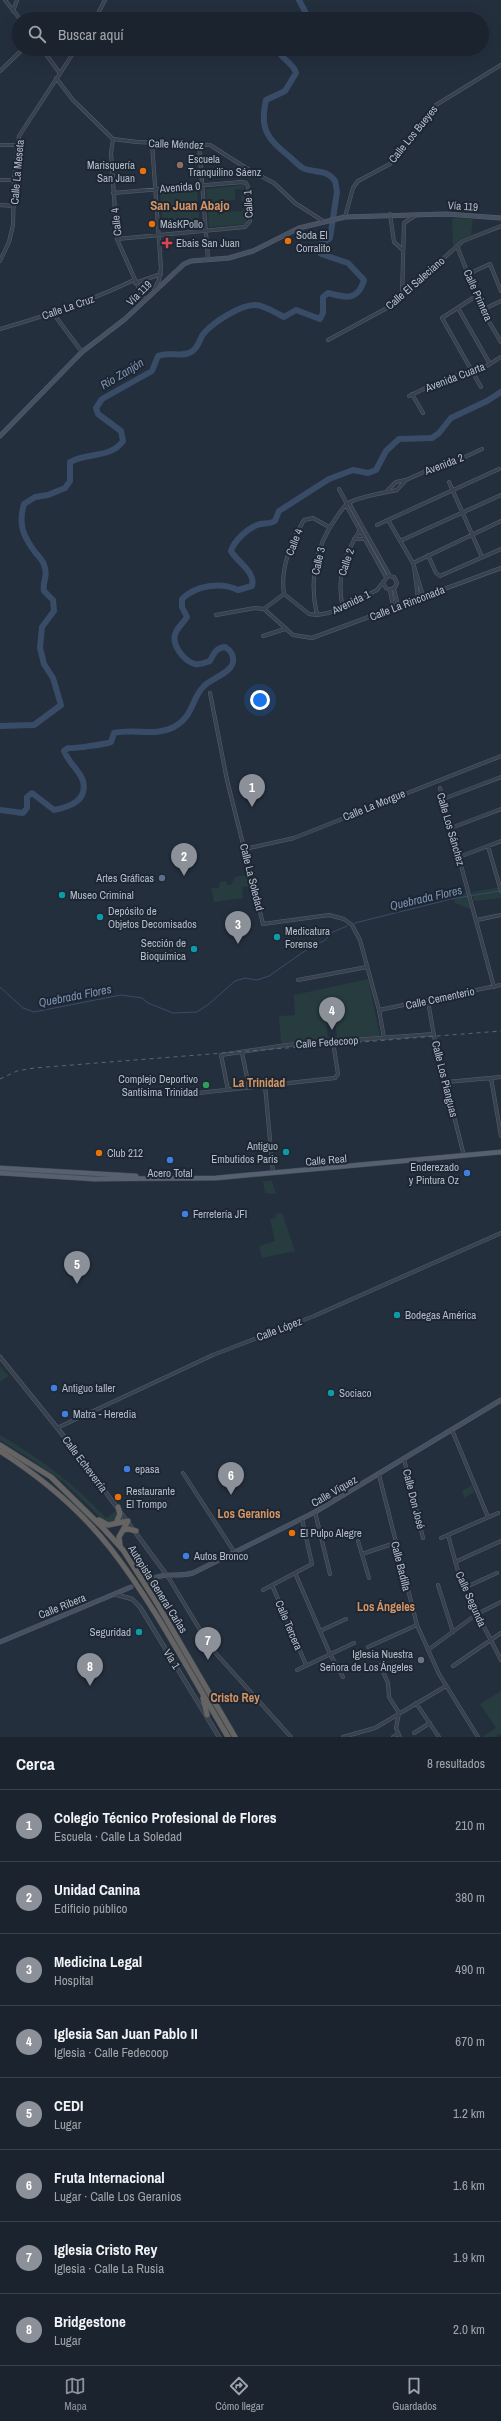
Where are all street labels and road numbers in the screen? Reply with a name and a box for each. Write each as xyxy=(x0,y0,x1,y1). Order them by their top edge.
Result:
street label: Calle Los Bueyes xyxy=(385,102,441,166)
street label: Calle Méndez xyxy=(148,136,204,152)
street label: Calle La Meseta xyxy=(7,139,27,205)
street label: Avenida 0 xyxy=(158,179,201,195)
street label: Calle 1 xyxy=(240,190,256,218)
street label: Vía 119 xyxy=(447,198,479,214)
street label: Calle 4 xyxy=(108,207,124,237)
street label: Calle El Saleciano xyxy=(383,254,447,312)
street label: Calle Primera xyxy=(460,267,496,323)
street label: Vía 119 xyxy=(123,277,155,309)
street label: Calle La Cruz xyxy=(40,291,97,323)
street label: Avenida Cuarta xyxy=(422,359,487,395)
street label: Avenida 2 xyxy=(422,450,465,478)
street label: Calle 4 xyxy=(282,526,306,558)
street label: Calle 3 xyxy=(308,546,328,576)
street label: Calle 2 xyxy=(335,546,357,578)
street label: Calle La Rinconada xyxy=(368,582,446,624)
street label: Avenida 1 xyxy=(329,587,372,618)
street label: Calle La Morgue xyxy=(341,786,407,824)
street label: Calle Los Sánchez xyxy=(434,791,468,868)
street label: Calle La Soledad xyxy=(237,842,267,912)
street label: Calle Cementerio xyxy=(404,984,476,1012)
street label: Calle Fedecoop xyxy=(295,1033,359,1051)
street label: Calle Los Pianguas xyxy=(429,1039,461,1119)
street label: Calle Real xyxy=(305,1151,347,1169)
street label: Calle López xyxy=(254,1314,304,1344)
street label: Calle Echeverría xyxy=(59,1433,111,1495)
street label: Calle Don José xyxy=(400,1468,428,1530)
street label: Calle Víquez xyxy=(308,1472,360,1510)
street label: Calle Badilla xyxy=(388,1540,414,1592)
street label: Autopista General Cañas xyxy=(125,1541,191,1636)
street label: Calle Segunda xyxy=(453,1569,489,1629)
street label: Calle Ribera xyxy=(36,1590,88,1622)
street label: Calle Tercera xyxy=(272,1598,306,1652)
street label: Vía 1 xyxy=(161,1646,183,1672)

